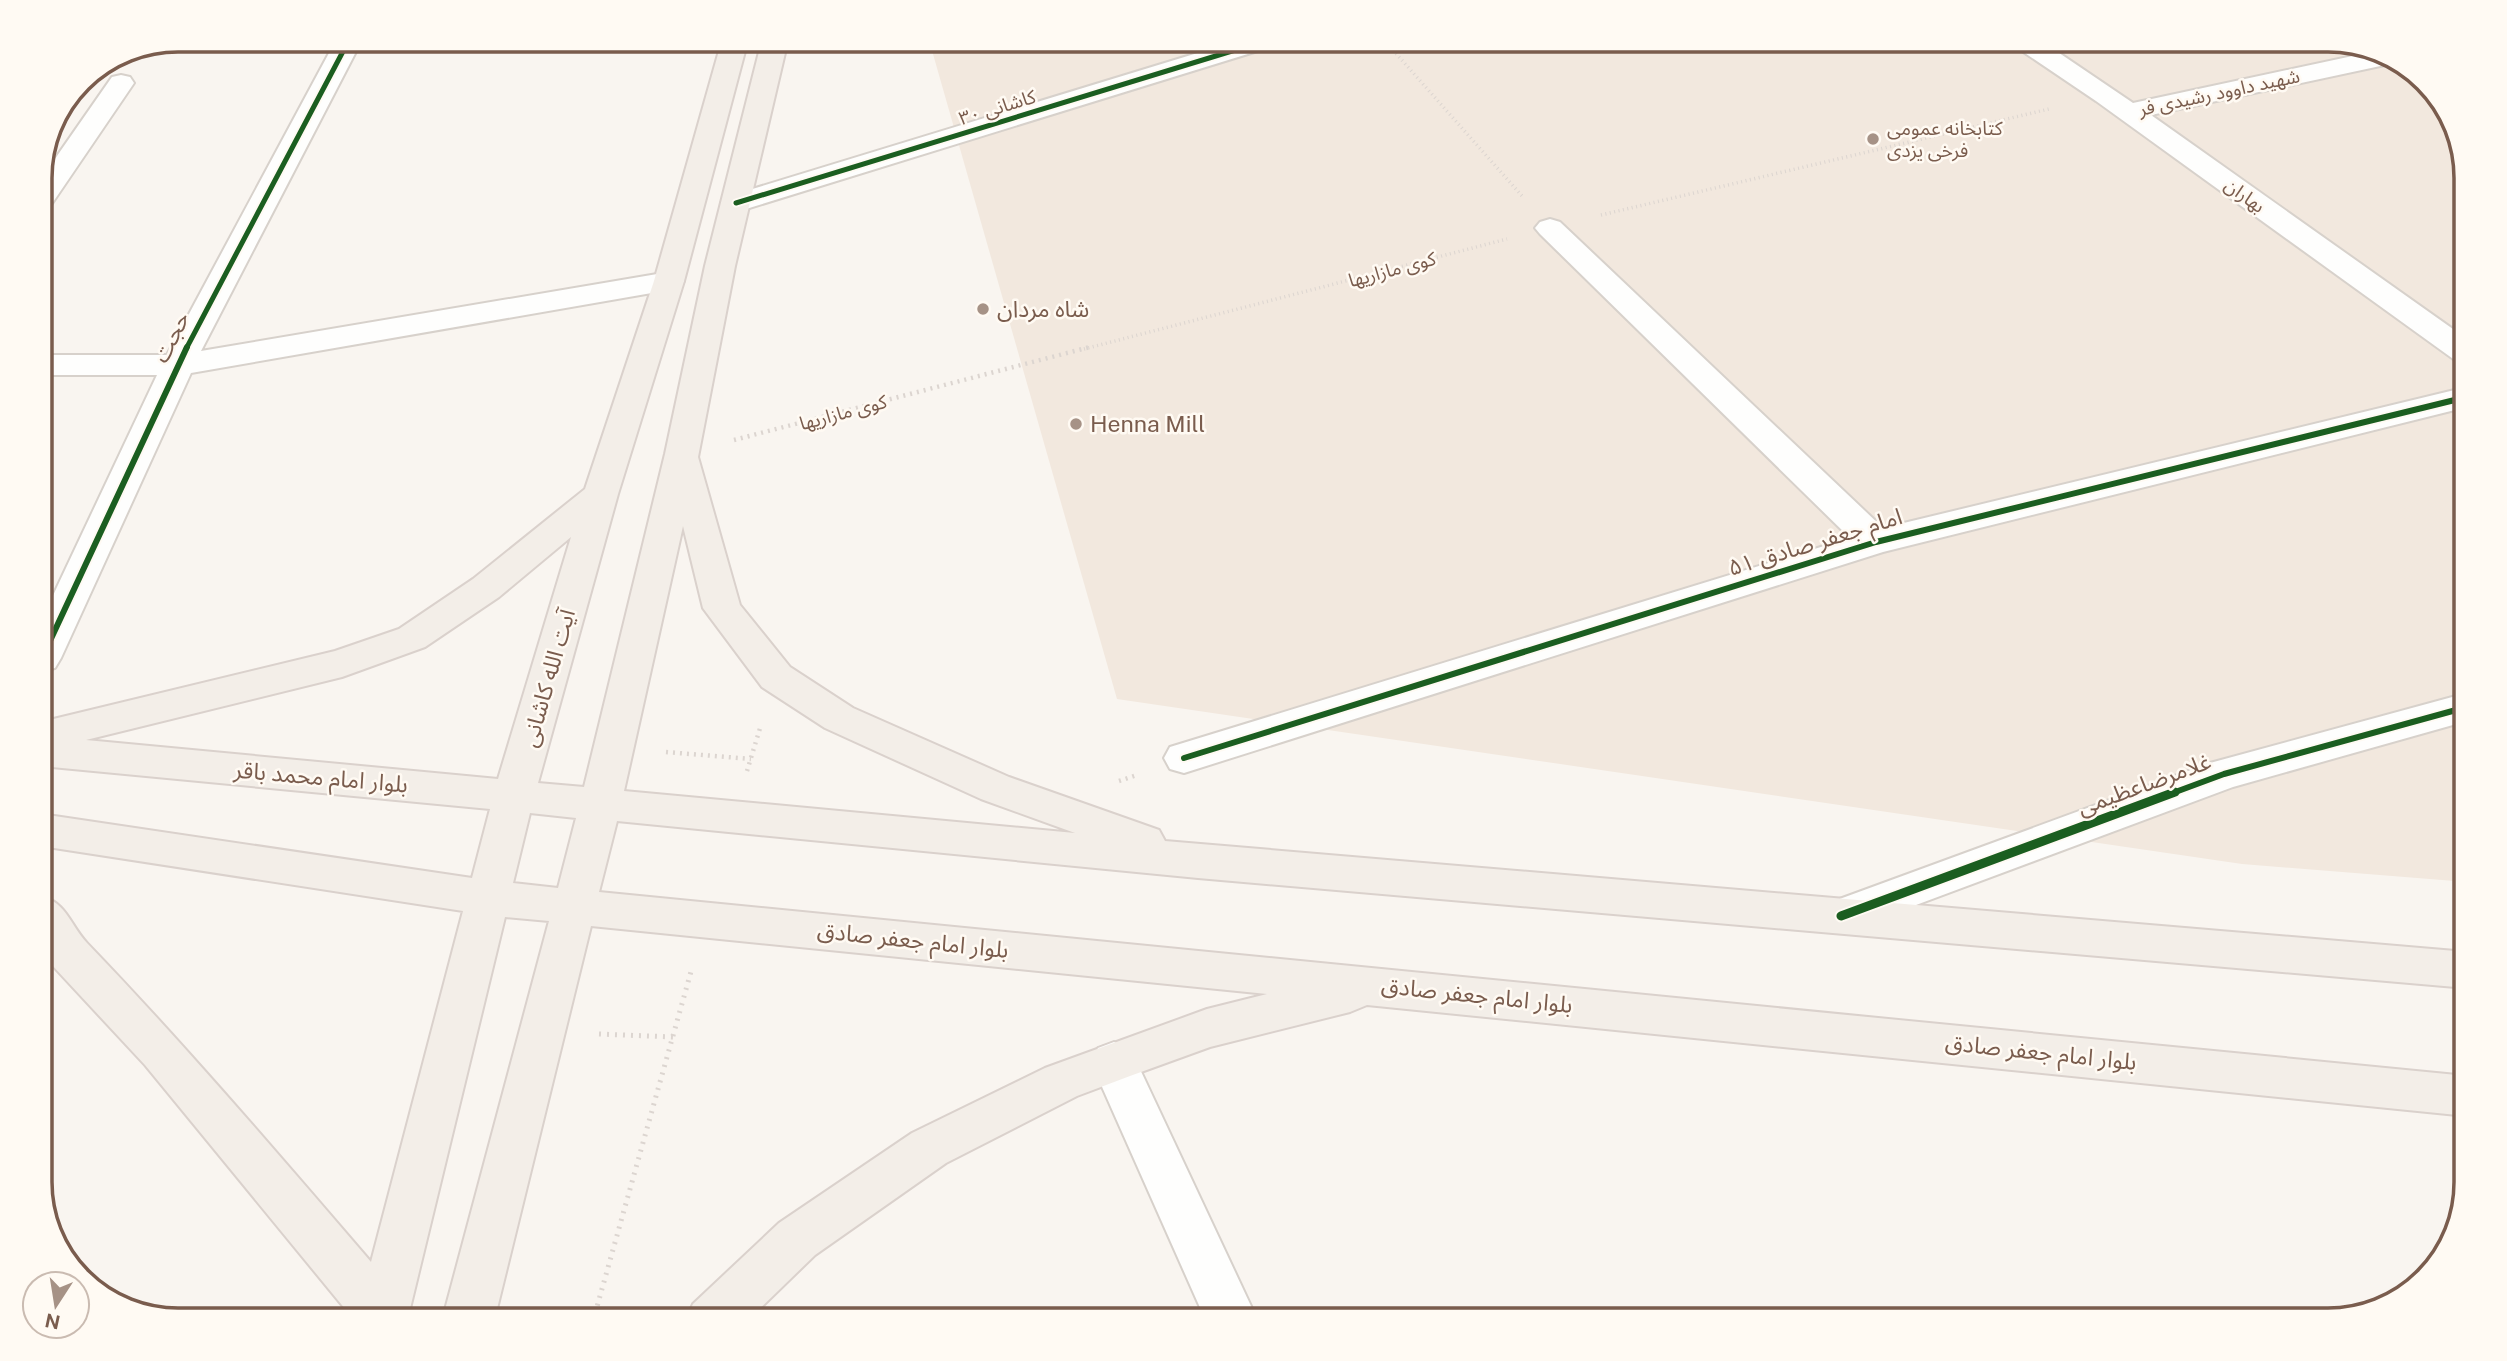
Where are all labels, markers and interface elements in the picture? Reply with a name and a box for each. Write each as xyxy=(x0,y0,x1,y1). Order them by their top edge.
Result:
street label: شهید داوود رشیدی فر xyxy=(2135,64,2302,121)
street label: کاشانی ۳۰ xyxy=(956,85,1040,130)
place label: کتابخانه عمومی فرخی یزدی xyxy=(1887,117,2004,162)
marker: کتابخانه عمومی فرخی یزدی xyxy=(1865,131,1881,147)
street label: بهاران xyxy=(2220,173,2269,218)
street label: کوی مازاریها xyxy=(1346,246,1440,292)
place label: شاه مردان xyxy=(997,295,1089,323)
marker: شاه مردان xyxy=(975,301,991,317)
street label: حجت xyxy=(146,307,195,367)
street label: کوی مازاریها xyxy=(797,389,891,435)
place label: Henna Mill xyxy=(1090,410,1205,437)
marker: Henna Mill xyxy=(1068,416,1084,432)
street label: امام جعفر صادق ۵۱ xyxy=(1724,502,1907,586)
street label: آیت الله کاشانی xyxy=(515,605,580,750)
street label: غلامرضاعظیمی xyxy=(2073,747,2215,821)
street label: بلوار امام محمد باقر xyxy=(232,755,409,803)
street label: بلوار امام جعفر صادق xyxy=(816,916,1010,968)
street label: بلوار امام جعفر صادق xyxy=(1380,971,1574,1023)
street label: بلوار امام جعفر صادق xyxy=(1944,1028,2138,1080)
north arrow xyxy=(21,1270,91,1340)
text: N xyxy=(43,1309,62,1334)

